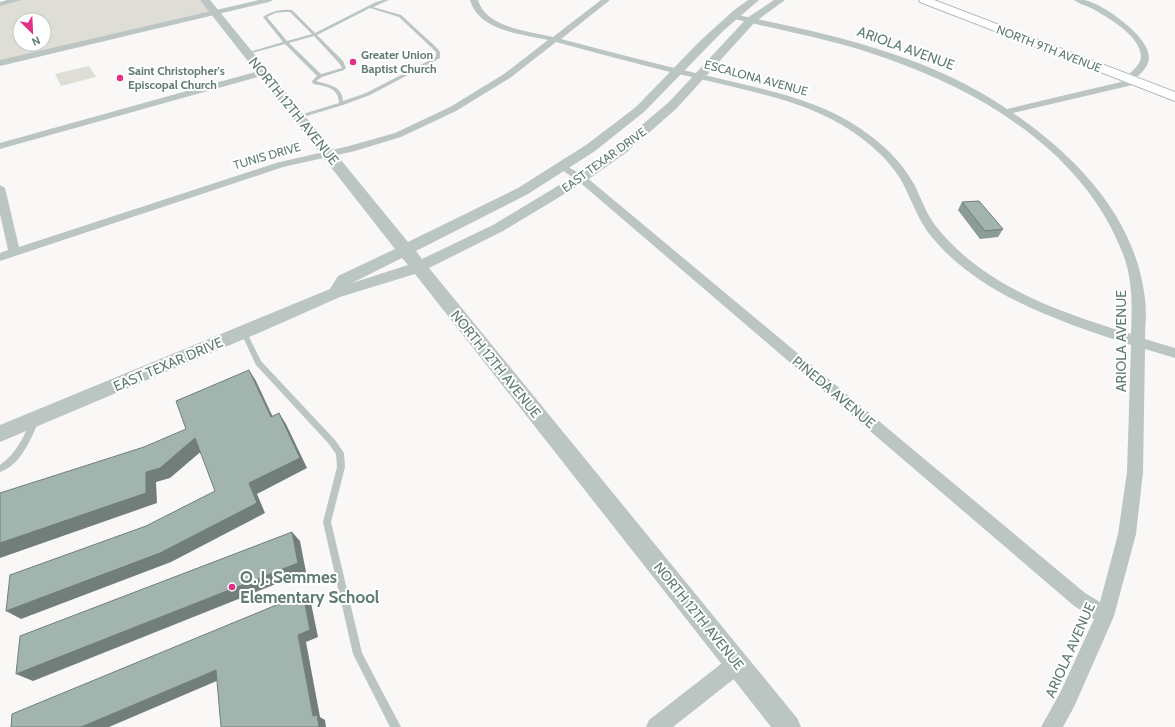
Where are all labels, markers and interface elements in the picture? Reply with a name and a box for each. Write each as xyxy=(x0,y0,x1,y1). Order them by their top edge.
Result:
north arrow xyxy=(12,12,52,52)
street label: ARIOLA AVENUE xyxy=(855,22,957,74)
street label: NORTH 9TH AVENUE xyxy=(995,22,1104,76)
text: N xyxy=(30,33,42,49)
place label: Greater Union Baptist Church xyxy=(361,47,437,76)
street label: NORTH 12TH AVENUE xyxy=(245,53,343,169)
street label: ESCALONA AVENUE xyxy=(703,56,810,99)
marker: Greater Union Baptist Church xyxy=(348,57,358,67)
place label: Saint Christopher's Episcopal Church xyxy=(128,63,225,92)
marker: Saint Christopher's Episcopal Church xyxy=(115,73,125,83)
street label: EAST TEXAR DRIVE xyxy=(559,124,649,195)
street label: TUNIS DRIVE xyxy=(231,139,303,172)
street label: ARIOLA AVENUE xyxy=(1112,290,1130,392)
street label: NORTH 12TH AVENUE xyxy=(447,306,545,422)
street label: EAST TEXAR DRIVE xyxy=(110,333,226,395)
street label: PINEDA AVENUE xyxy=(789,352,879,432)
street label: NORTH 12TH AVENUE xyxy=(650,558,748,674)
place label: O. J. Semmes Elementary School xyxy=(240,567,380,607)
marker: O. J. Semmes Elementary School xyxy=(227,582,237,592)
street label: ARIOLA AVENUE xyxy=(1041,599,1099,700)

